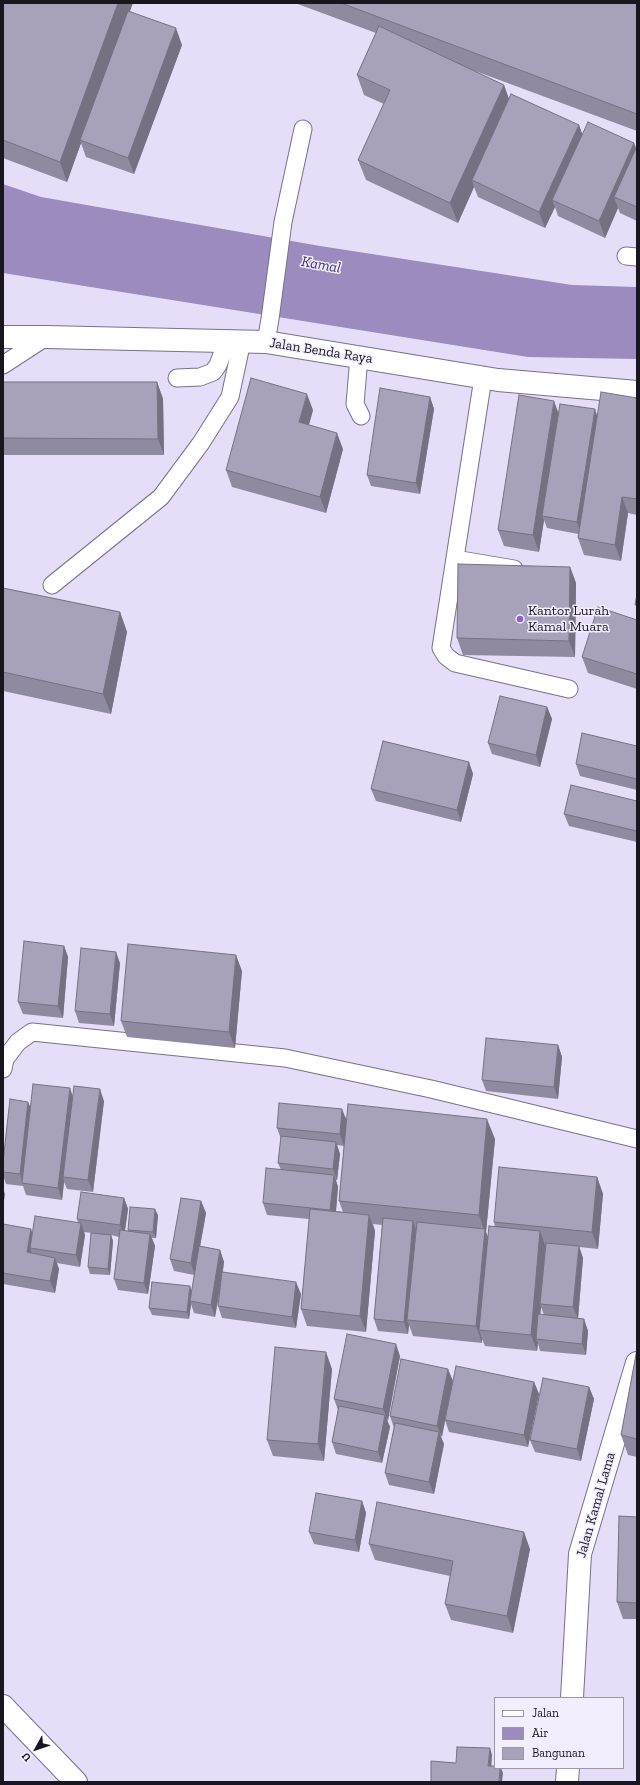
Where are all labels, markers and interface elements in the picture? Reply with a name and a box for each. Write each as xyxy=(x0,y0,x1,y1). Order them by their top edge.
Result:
water label: Kamal xyxy=(300,253,342,277)
street label: Jalan Benda Raya xyxy=(268,335,374,367)
place label: Kantor Lurah Kamal Muara xyxy=(528,603,609,636)
marker: Kantor Lurah Kamal Muara xyxy=(515,614,525,624)
street label: Jalan Kamal Lama xyxy=(573,1450,619,1560)
legend xyxy=(494,1697,624,1769)
text: Jalan xyxy=(532,1706,559,1720)
text: Air xyxy=(532,1726,548,1740)
north arrow xyxy=(16,1729,56,1769)
text: Bangunan xyxy=(532,1746,585,1760)
text: U xyxy=(19,1750,34,1764)

